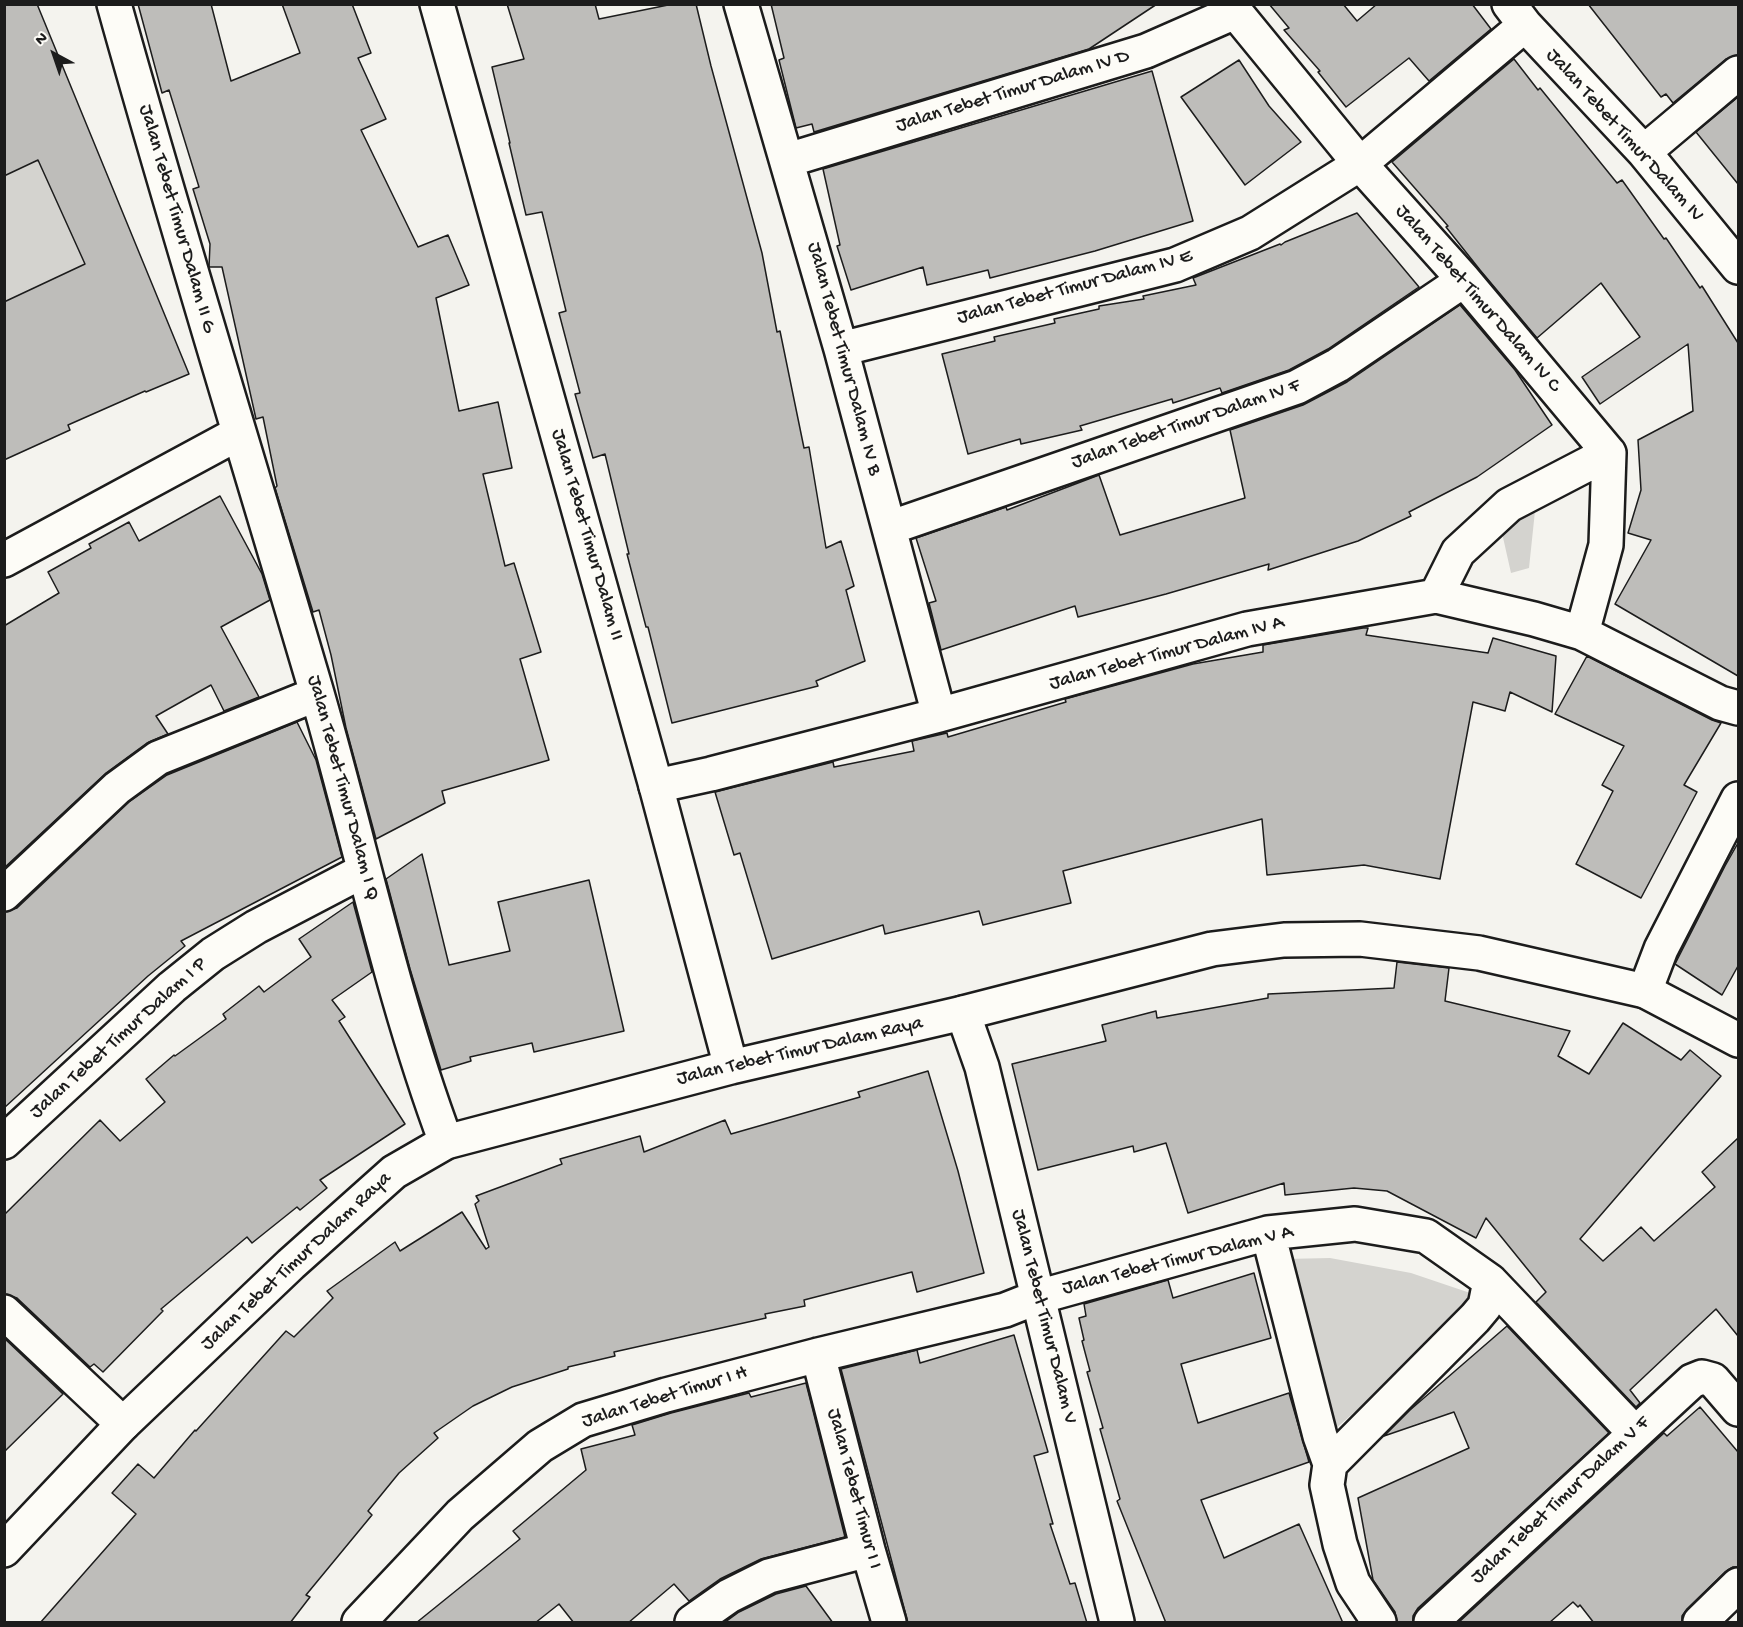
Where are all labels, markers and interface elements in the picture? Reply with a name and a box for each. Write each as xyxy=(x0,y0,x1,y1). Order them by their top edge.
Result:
north arrow xyxy=(24,24,84,84)
text: N xyxy=(32,29,52,50)
street label: Jalan Tebet Timur Dalam IV xyxy=(1540,44,1708,228)
street label: Jalan Tebet Timur Dalam IV D xyxy=(893,45,1133,139)
street label: Jalan Tebet Timur Dalam II G xyxy=(132,102,220,336)
street label: Jalan Tebet Timur Dalam IV C xyxy=(1389,200,1565,398)
street label: Jalan Tebet Timur Dalam IV B xyxy=(800,240,886,478)
street label: Jalan Tebet Timur Dalam IV E xyxy=(955,245,1195,331)
street label: Jalan Tebet Timur Dalam IV F xyxy=(1069,375,1303,475)
street label: Jalan Tebet Timur Dalam II xyxy=(544,426,628,644)
street label: Jalan Tebet Timur Dalam IV A xyxy=(1047,611,1287,697)
street label: Jalan Tebet Timur Dalam I Q xyxy=(300,673,384,903)
street label: Jalan Tebet Timur Dalam I P xyxy=(26,953,212,1125)
street label: Jalan Tebet Timur Dalam Raya xyxy=(675,1012,925,1092)
street label: Jalan Tebet Timur Dalam Raya xyxy=(197,1167,397,1357)
street label: Jalan Tebet Timur Dalam V xyxy=(1005,1207,1081,1427)
street label: Jalan Tebet Timur Dalam V A xyxy=(1060,1221,1296,1301)
street label: Jalan Tebet Timur I H xyxy=(579,1361,751,1435)
street label: Jalan Tebet Timur I I xyxy=(820,1406,886,1572)
street label: Jalan Tebet Timur Dalam V F xyxy=(1467,1412,1655,1590)

